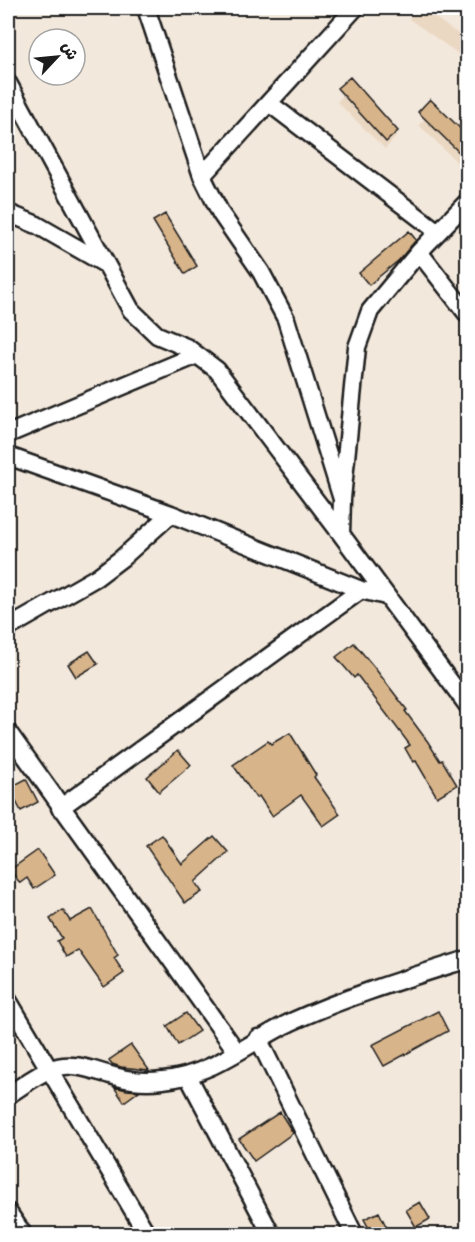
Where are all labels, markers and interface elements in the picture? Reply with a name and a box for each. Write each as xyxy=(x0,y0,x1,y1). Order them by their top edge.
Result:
north arrow xyxy=(27,27,87,87)
text: ش xyxy=(55,40,80,64)

